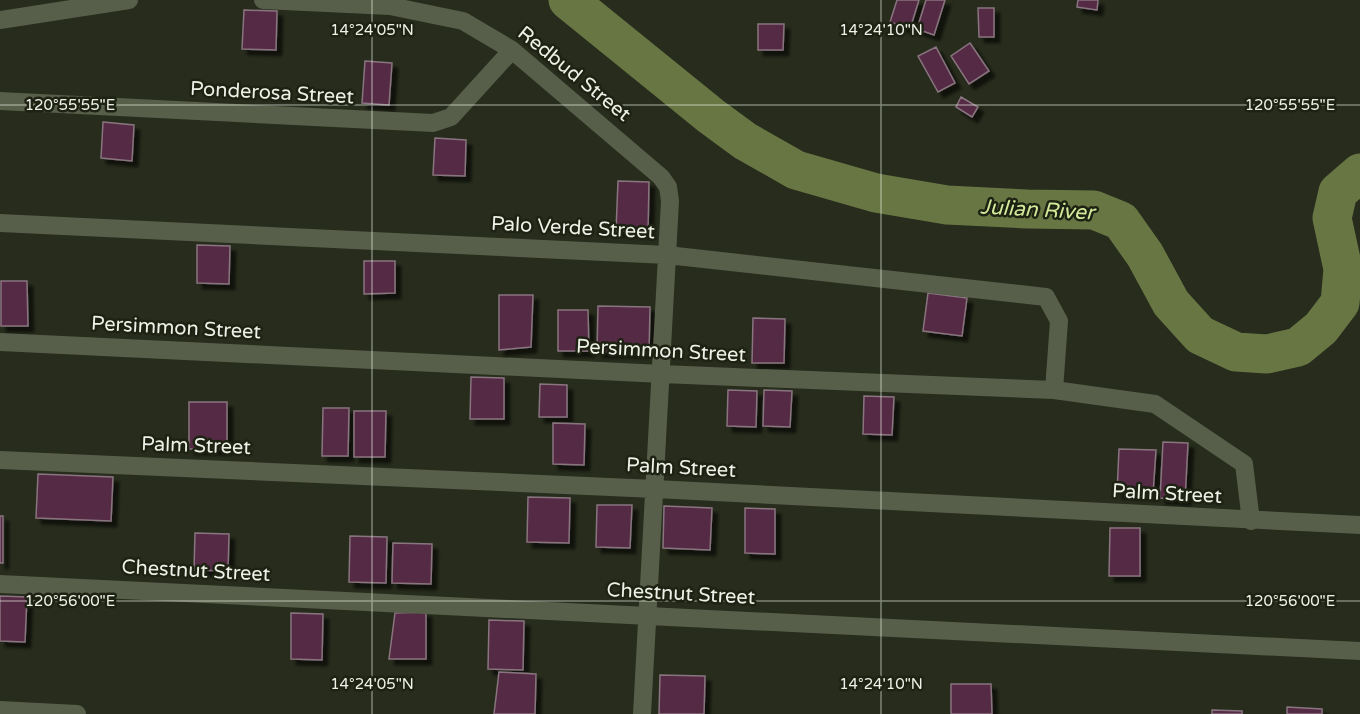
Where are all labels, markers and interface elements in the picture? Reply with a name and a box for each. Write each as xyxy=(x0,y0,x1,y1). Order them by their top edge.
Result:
text: 14°24'05"N xyxy=(330,21,414,39)
street label: Redbud Street xyxy=(513,21,635,127)
text: 14°24'10"N xyxy=(839,21,923,39)
street label: Ponderosa Street xyxy=(189,77,355,109)
text: 120°55'55"E xyxy=(25,96,115,114)
text: 120°55'55"E xyxy=(1245,96,1335,114)
water label: Julian River xyxy=(979,195,1098,226)
street label: Palo Verde Street xyxy=(490,212,656,244)
street label: Persimmon Street xyxy=(90,312,262,344)
street label: Persimmon Street xyxy=(575,335,747,367)
street label: Palm Street xyxy=(141,432,252,460)
street label: Palm Street xyxy=(626,453,737,483)
street label: Palm Street xyxy=(1112,479,1223,509)
street label: Chestnut Street xyxy=(121,555,271,587)
street label: Chestnut Street xyxy=(606,578,756,610)
text: 120°56'00"E xyxy=(25,592,115,610)
text: 120°56'00"E xyxy=(1245,592,1335,610)
text: 14°24'05"N xyxy=(330,675,414,693)
text: 14°24'10"N xyxy=(839,675,923,693)

